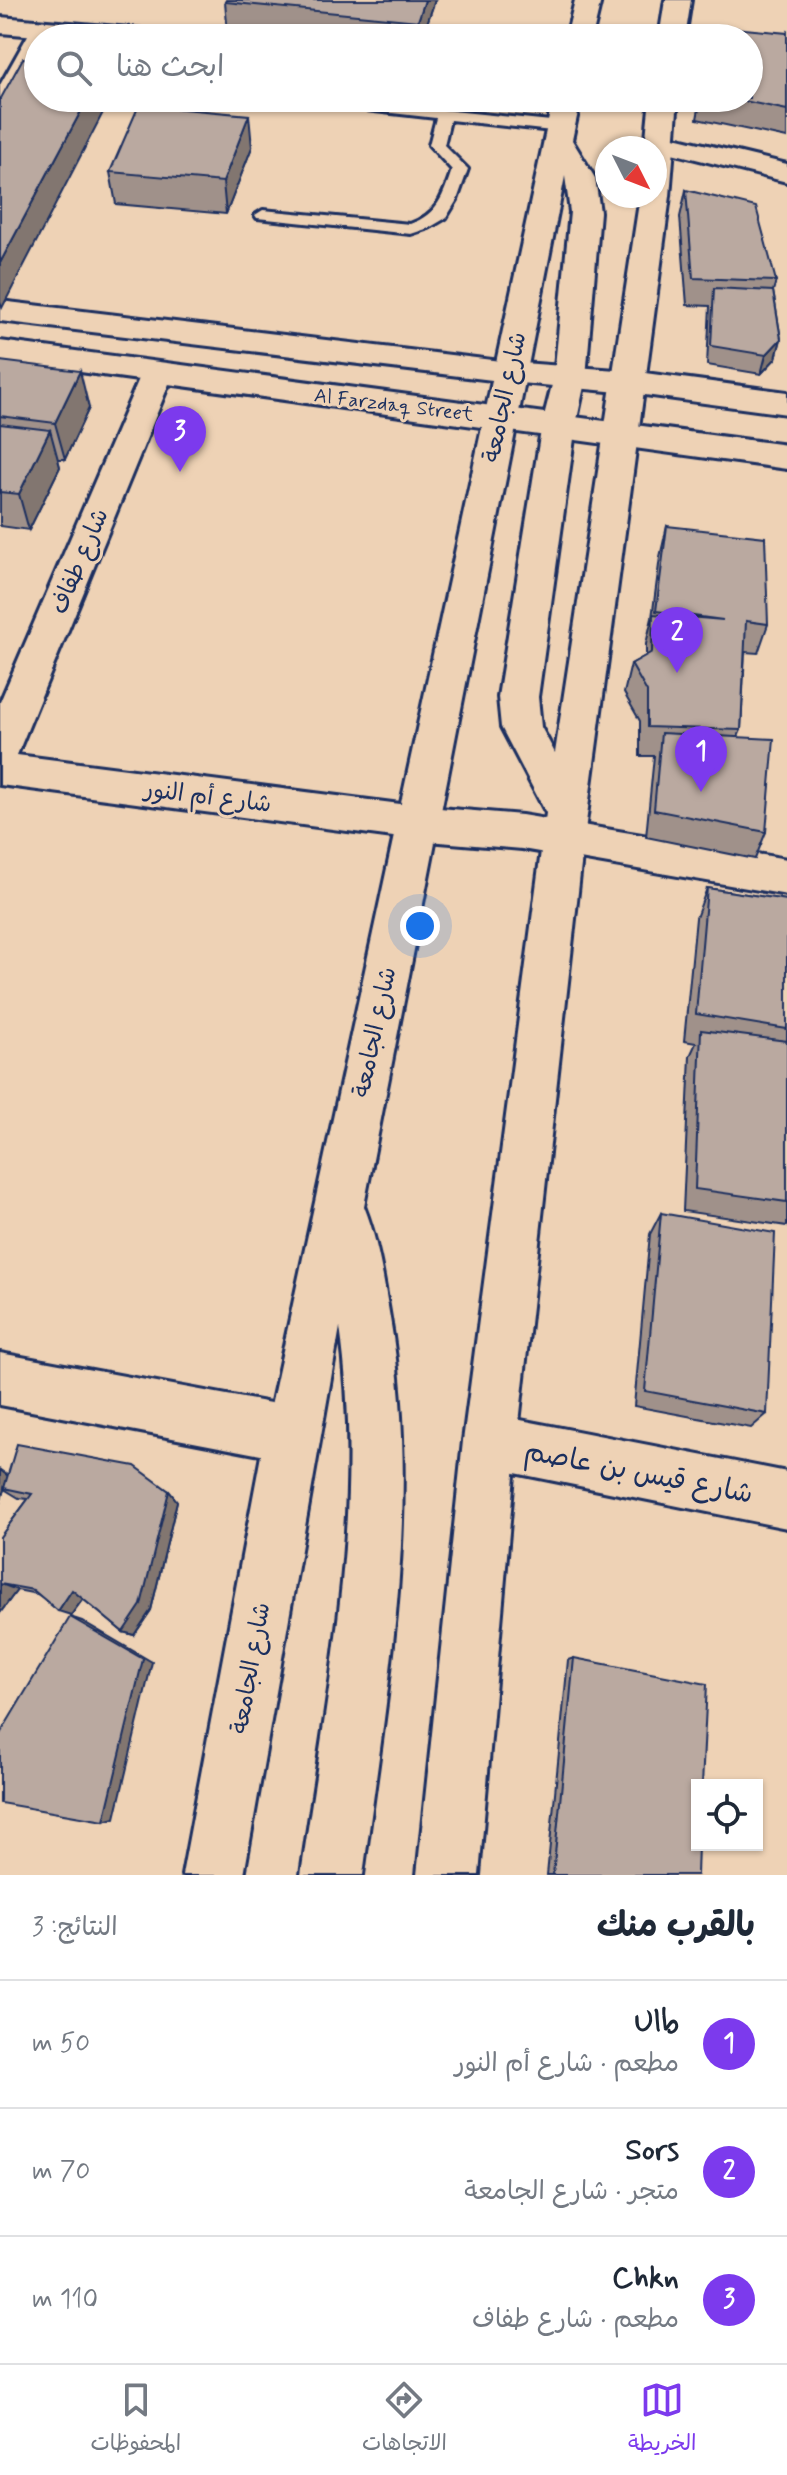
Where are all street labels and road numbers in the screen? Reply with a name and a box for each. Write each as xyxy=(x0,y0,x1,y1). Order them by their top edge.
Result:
street label: شارع الجامعة xyxy=(477,329,534,465)
street label: Al Farzdaq Street xyxy=(313,382,475,429)
street label: شارع طفاف xyxy=(44,504,116,619)
street label: شارع أم النور xyxy=(140,773,273,822)
street label: شارع الجامعة xyxy=(347,964,404,1100)
street label: شارع قيس بن عاصم xyxy=(521,1433,756,1515)
street label: شارع الجامعة xyxy=(225,1600,278,1736)

